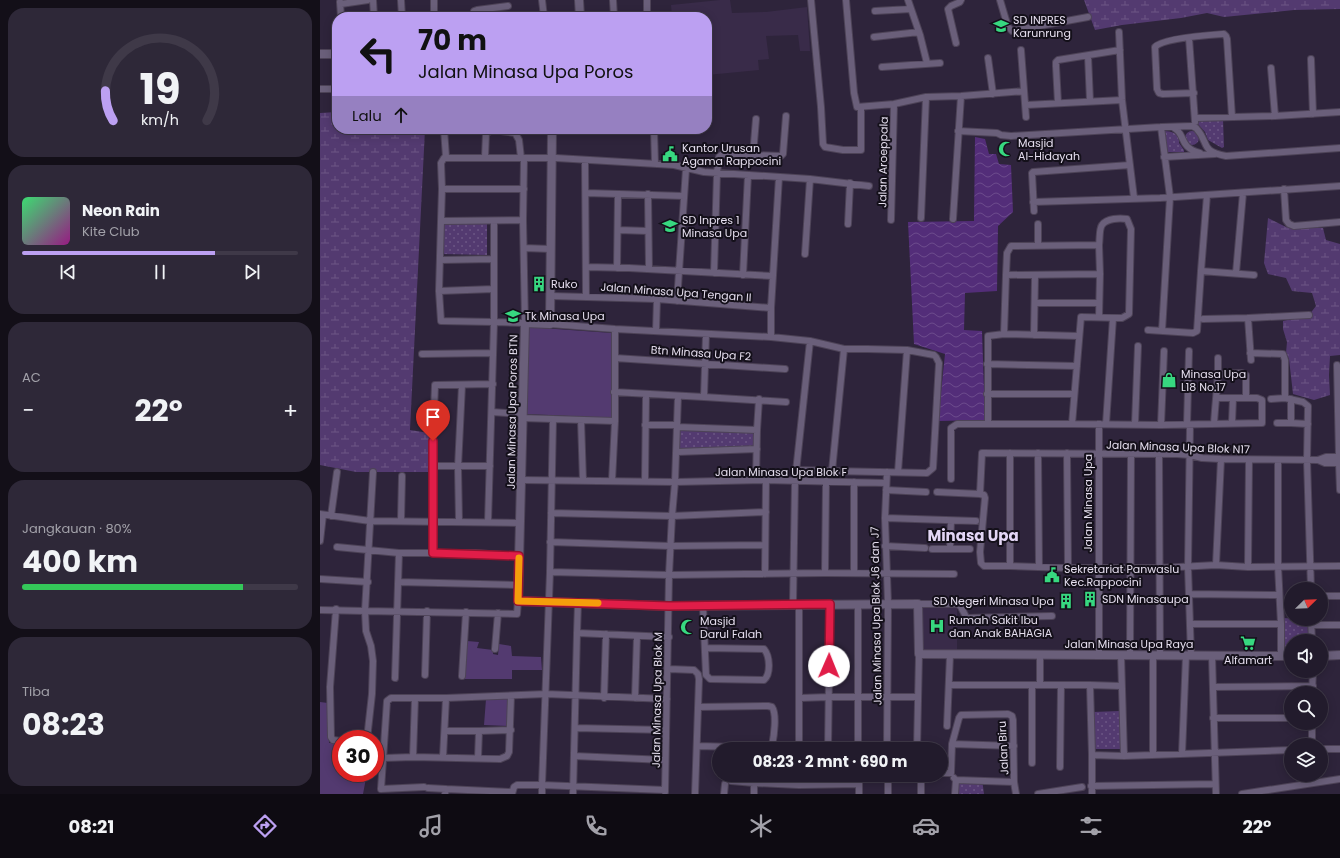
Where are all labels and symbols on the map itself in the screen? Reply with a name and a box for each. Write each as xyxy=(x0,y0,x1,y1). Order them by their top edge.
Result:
place label: SD INPRES Karunrung xyxy=(1013,12,1071,41)
school or university icon: SD INPRES Karunrung xyxy=(992,17,1010,35)
street label: Jalan Aroeppala xyxy=(874,116,892,208)
place label: Masjid Al-Hidayah xyxy=(1018,135,1080,164)
place label: Kantor Urusan Agama Rappocini xyxy=(682,140,781,169)
mosque icon: Masjid Al-Hidayah xyxy=(997,140,1015,158)
public building icon: Kantor Urusan Agama Rappocini xyxy=(661,145,679,163)
place label: SD Inpres 1 Minasa Upa xyxy=(682,212,747,241)
school or university icon: SD Inpres 1 Minasa Upa xyxy=(661,217,679,235)
building icon: Ruko xyxy=(530,275,548,293)
place label: Ruko xyxy=(551,276,577,292)
street label: Jalan Minasa Upa Tengan II xyxy=(600,279,752,305)
school or university icon: Tk Minasa Upa xyxy=(504,307,522,325)
place label: Tk Minasa Upa xyxy=(525,308,605,324)
street label: Jalan Minasa Upa Poros BTN xyxy=(503,334,521,490)
street label: Btn Minasa Upa F2 xyxy=(650,342,752,364)
place label: Minasa Upa L18 No.17 xyxy=(1181,366,1246,395)
shop icon: Minasa Upa L18 No.17 xyxy=(1160,371,1178,389)
pin xyxy=(416,400,450,441)
street label: Jalan Minasa Upa Blok N17 xyxy=(1106,436,1250,458)
street label: Jalan Minasa Upa xyxy=(1080,454,1096,552)
street label: Jalan Minasa Upa Blok F xyxy=(715,464,847,480)
district label: Minasa Upa xyxy=(927,525,1019,546)
street label: Jalan Minasa Upa Blok J6 dan J7 xyxy=(866,526,886,706)
place label: Sekretariat Panwaslu Kec.Rappocini xyxy=(1064,561,1179,590)
public building icon: Sekretariat Panwaslu Kec.Rappocini xyxy=(1043,566,1061,584)
north arrow xyxy=(1284,582,1328,626)
building icon: SDN Minasaupa xyxy=(1081,590,1099,608)
place label: SDN Minasaupa xyxy=(1102,591,1189,607)
building icon: SD Negeri Minasa Upa xyxy=(1057,592,1075,610)
place label: SD Negeri Minasa Upa xyxy=(933,593,1054,609)
place label: Rumah Sakit Ibu dan Anak BAHAGIA xyxy=(949,612,1053,641)
place label: Masjid Darul Falah xyxy=(700,613,762,642)
hospital icon: Rumah Sakit Ibu dan Anak BAHAGIA xyxy=(928,617,946,635)
mosque icon: Masjid Darul Falah xyxy=(679,618,697,636)
street label: Jalan Minasa Upa Blok M xyxy=(648,632,666,768)
supermarket icon: Alfamart xyxy=(1239,634,1257,652)
street label: Jalan Minasa Upa Raya xyxy=(1064,636,1194,652)
position arrow xyxy=(808,645,850,687)
place label: Alfamart xyxy=(1224,652,1272,668)
street label: Jalan Biru xyxy=(994,721,1012,775)
speed limit sign: 30 xyxy=(332,730,384,782)

